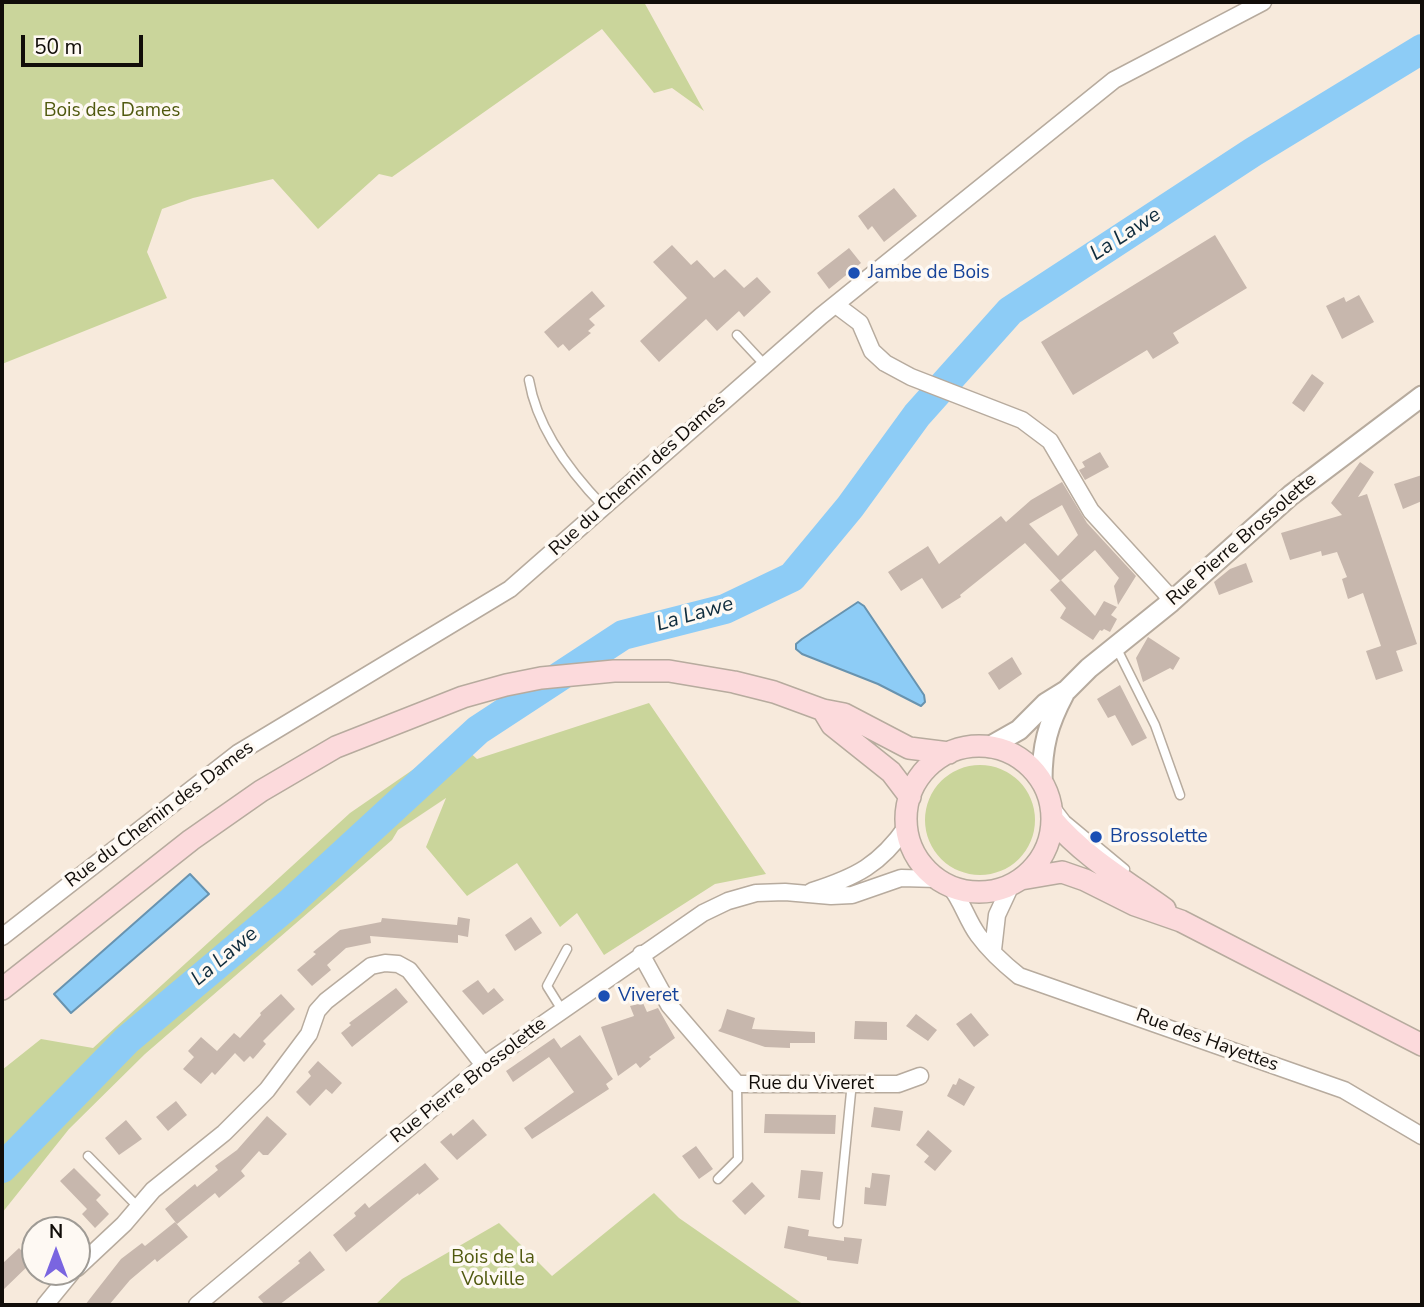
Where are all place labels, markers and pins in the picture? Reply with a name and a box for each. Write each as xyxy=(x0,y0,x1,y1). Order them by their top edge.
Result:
place label: Jambe de Bois xyxy=(868,262,990,284)
marker: Jambe de Bois xyxy=(846,265,862,281)
place label: Brossolette xyxy=(1110,826,1208,848)
marker: Brossolette xyxy=(1088,829,1104,845)
place label: Viveret xyxy=(618,985,679,1007)
marker: Viveret xyxy=(596,988,612,1004)

